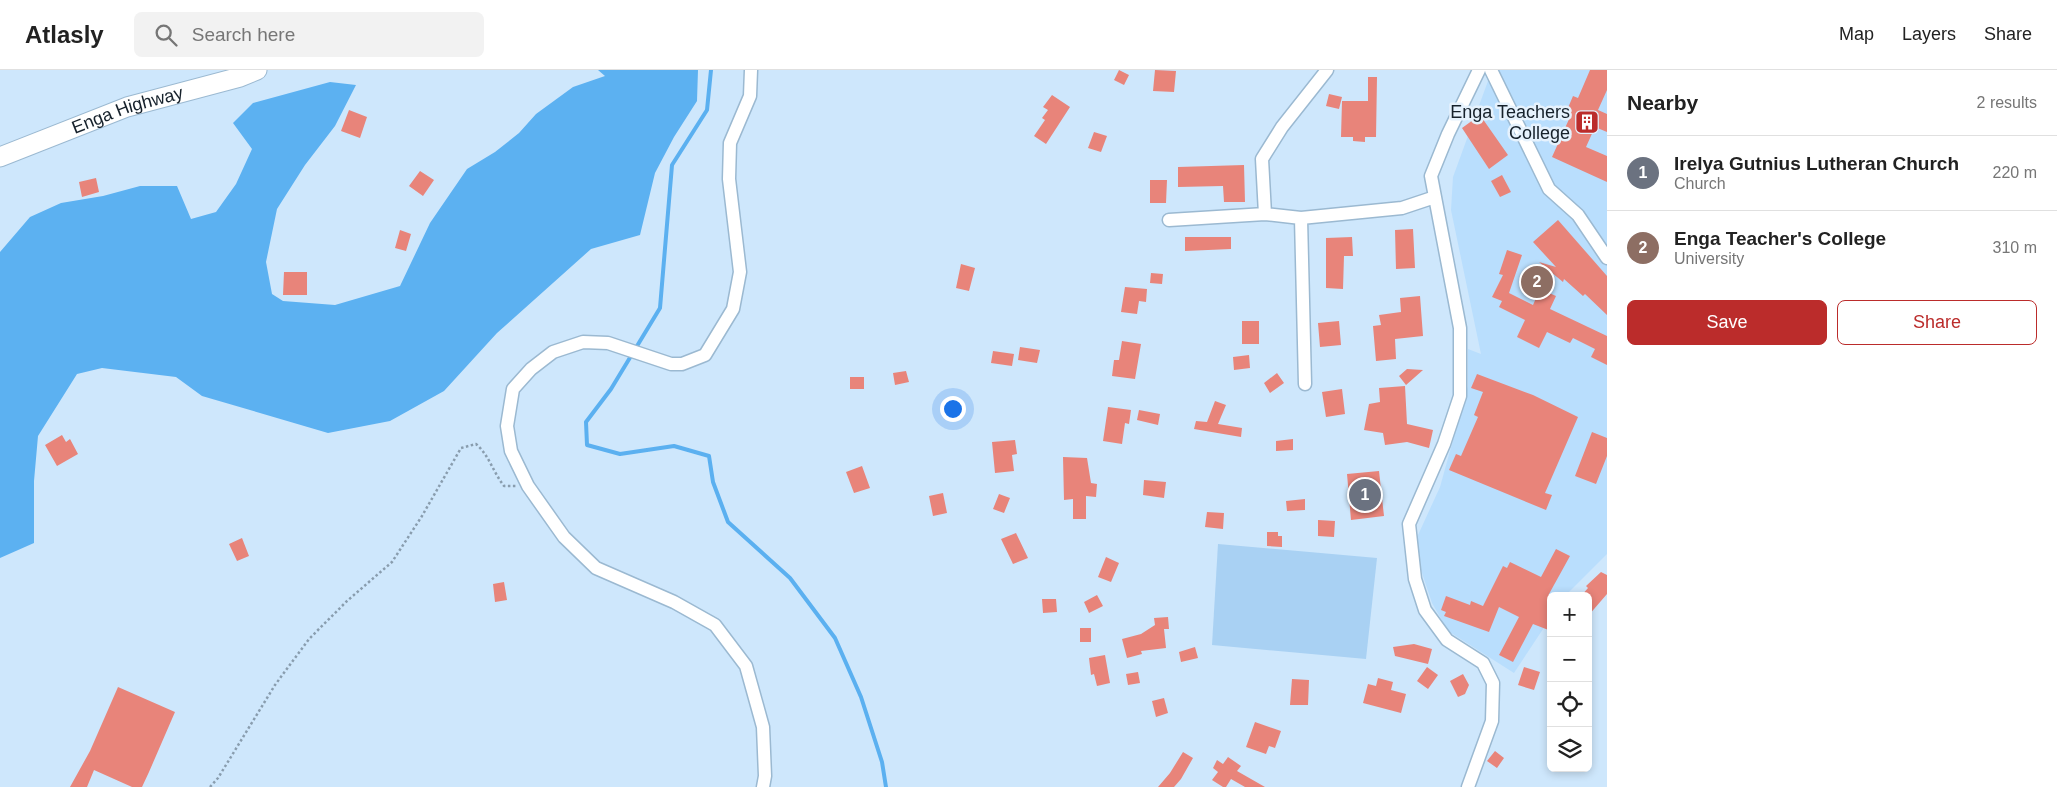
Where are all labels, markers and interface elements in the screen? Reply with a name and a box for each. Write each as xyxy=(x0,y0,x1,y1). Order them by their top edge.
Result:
search box xyxy=(134,12,484,57)
text: Atlasly xyxy=(25,21,104,48)
icon: search xyxy=(152,21,180,49)
text: Search here xyxy=(192,24,295,45)
text: Map xyxy=(1839,24,1874,44)
text: Layers xyxy=(1902,24,1956,44)
text: Share xyxy=(1984,24,2032,44)
street label: Enga Highway xyxy=(69,83,185,138)
text: Nearby xyxy=(1627,91,1698,114)
text: 2 results xyxy=(1977,94,2037,111)
place label: Enga Teachers College xyxy=(1450,102,1570,143)
building icon: Enga Teachers College xyxy=(1574,109,1600,135)
text: Irelya Gutnius Lutheran Church xyxy=(1674,153,1959,174)
text: 1 xyxy=(1639,164,1647,181)
text: 220 m xyxy=(1993,164,2037,181)
text: Church xyxy=(1674,175,1726,192)
text: Enga Teacher's College xyxy=(1674,228,1886,249)
text: 2 xyxy=(1639,239,1647,256)
text: 310 m xyxy=(1993,239,2037,256)
text: University xyxy=(1674,250,1744,267)
pin: 2 xyxy=(1521,263,1553,301)
button: Save xyxy=(1627,300,1827,345)
button: Share xyxy=(1837,300,2037,345)
your location xyxy=(940,396,966,422)
pin: 1 xyxy=(1349,476,1381,514)
map controls xyxy=(1547,592,1592,772)
button: + xyxy=(1547,592,1592,637)
button: − xyxy=(1547,637,1592,682)
button: locate xyxy=(1547,682,1592,727)
button: layers xyxy=(1547,727,1592,772)

